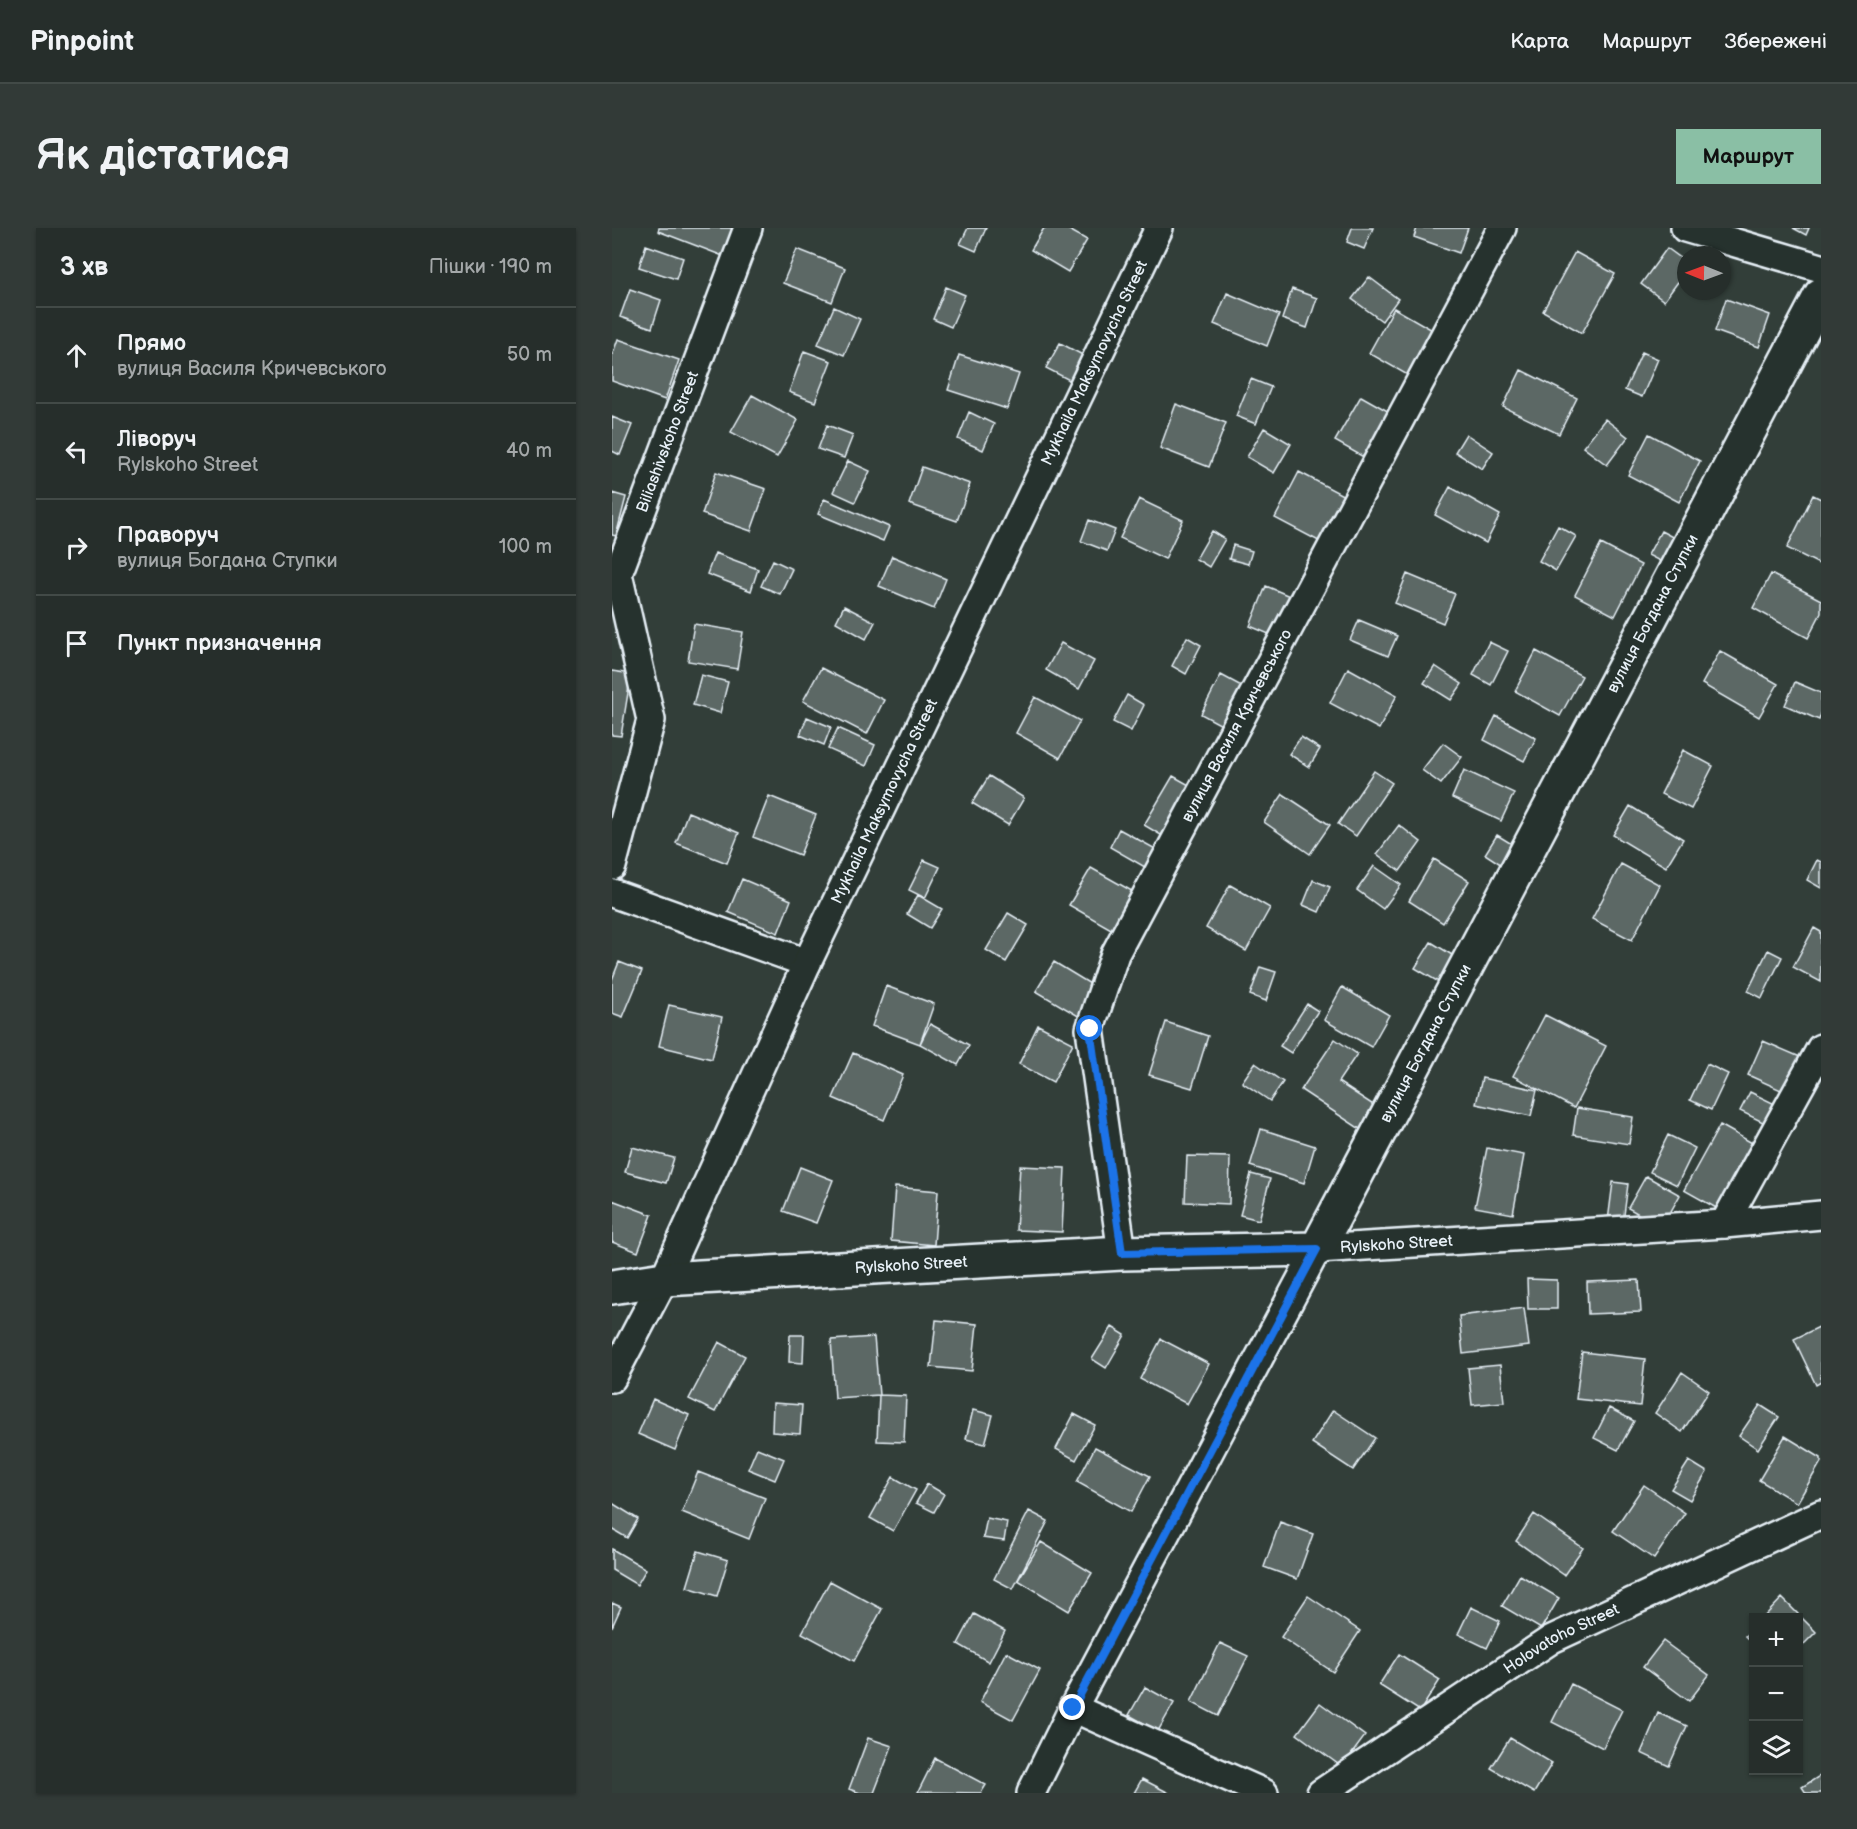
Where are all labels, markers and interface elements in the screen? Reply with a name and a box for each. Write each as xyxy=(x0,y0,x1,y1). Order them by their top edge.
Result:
text: Pinpoint xyxy=(30,25,134,58)
text: Карта xyxy=(1510,29,1569,54)
text: Маршрут xyxy=(1602,29,1692,54)
text: Збережені xyxy=(1725,29,1827,54)
button: Маршрут xyxy=(1676,129,1821,184)
text: Як дістатися xyxy=(36,131,290,182)
north arrow xyxy=(1677,246,1731,300)
text: 3 хв xyxy=(60,252,108,283)
text: Пішки · 190 m xyxy=(429,255,552,279)
street label: Mykhaila Maksymovycha Street xyxy=(1037,257,1152,469)
text: Прямо xyxy=(117,330,186,357)
icon: ahead xyxy=(60,339,93,372)
text: 50 m xyxy=(507,343,552,367)
text: вулиця Василя Кричевського xyxy=(117,357,386,381)
street label: Biliashivskoho Street xyxy=(633,369,703,515)
text: Ліворуч xyxy=(117,426,197,453)
icon: left xyxy=(60,435,93,468)
text: 40 m xyxy=(506,439,552,463)
text: Rylskoho Street xyxy=(117,453,258,477)
text: Праворуч xyxy=(117,522,219,549)
icon: right xyxy=(60,531,93,564)
street label: вулиця Богдана Ступки xyxy=(1603,531,1702,696)
text: 100 m xyxy=(499,535,552,559)
text: вулиця Богдана Ступки xyxy=(117,549,338,573)
street label: вулиця Василя Кричевського xyxy=(1178,626,1296,825)
icon: arrive xyxy=(60,627,93,660)
text: Пункт призначення xyxy=(117,630,322,657)
street label: Mykhaila Maksymovycha Street xyxy=(827,696,942,907)
street label: вулиця Богдана Ступки xyxy=(1376,961,1475,1126)
route start xyxy=(1076,1015,1102,1041)
street label: Rylskoho Street xyxy=(1339,1231,1453,1257)
street label: Rylskoho Street xyxy=(854,1252,968,1278)
street label: Holovatoho Street xyxy=(1500,1600,1622,1678)
map controls xyxy=(1749,1613,1803,1775)
button: + xyxy=(1749,1613,1803,1667)
button: − xyxy=(1749,1667,1803,1721)
route end xyxy=(1059,1694,1085,1720)
button: layers xyxy=(1749,1721,1803,1775)

